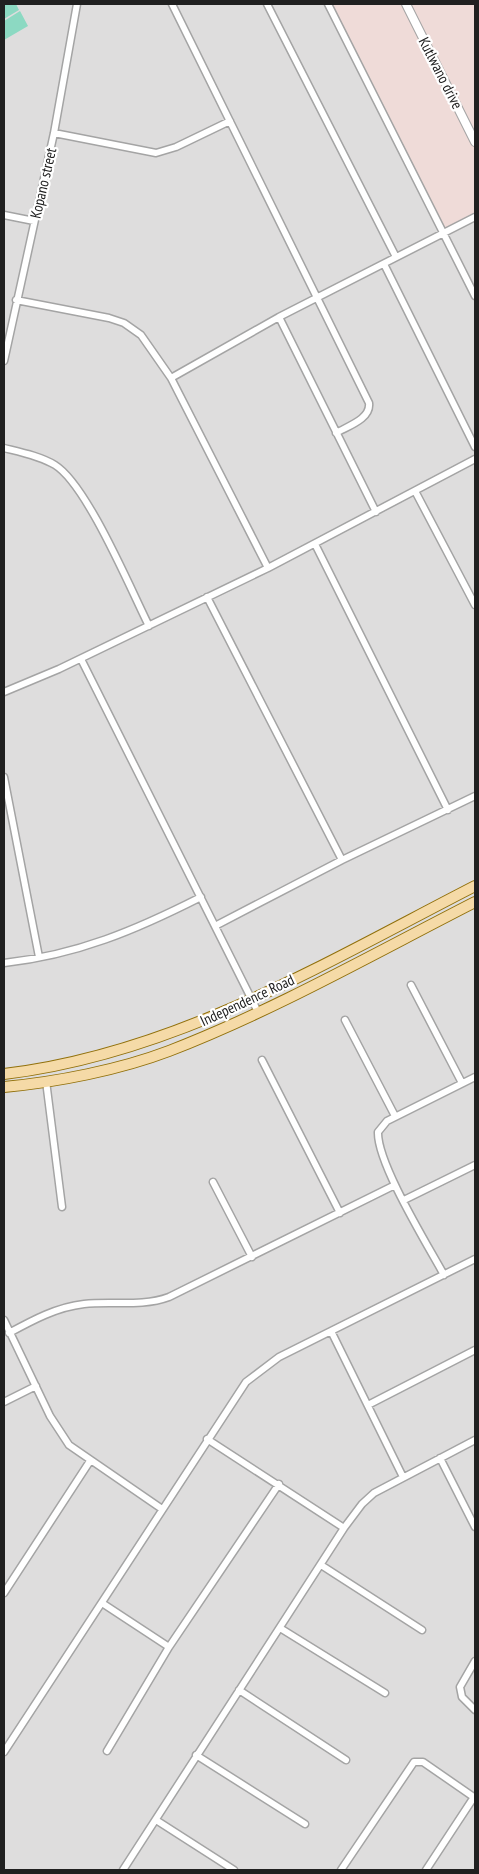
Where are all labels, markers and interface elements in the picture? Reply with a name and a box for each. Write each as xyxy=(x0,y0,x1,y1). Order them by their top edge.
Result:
street label: Kutlwano drive xyxy=(415,34,467,112)
street label: Kopano street xyxy=(26,146,60,220)
street label: Independence Road xyxy=(197,970,297,1030)

